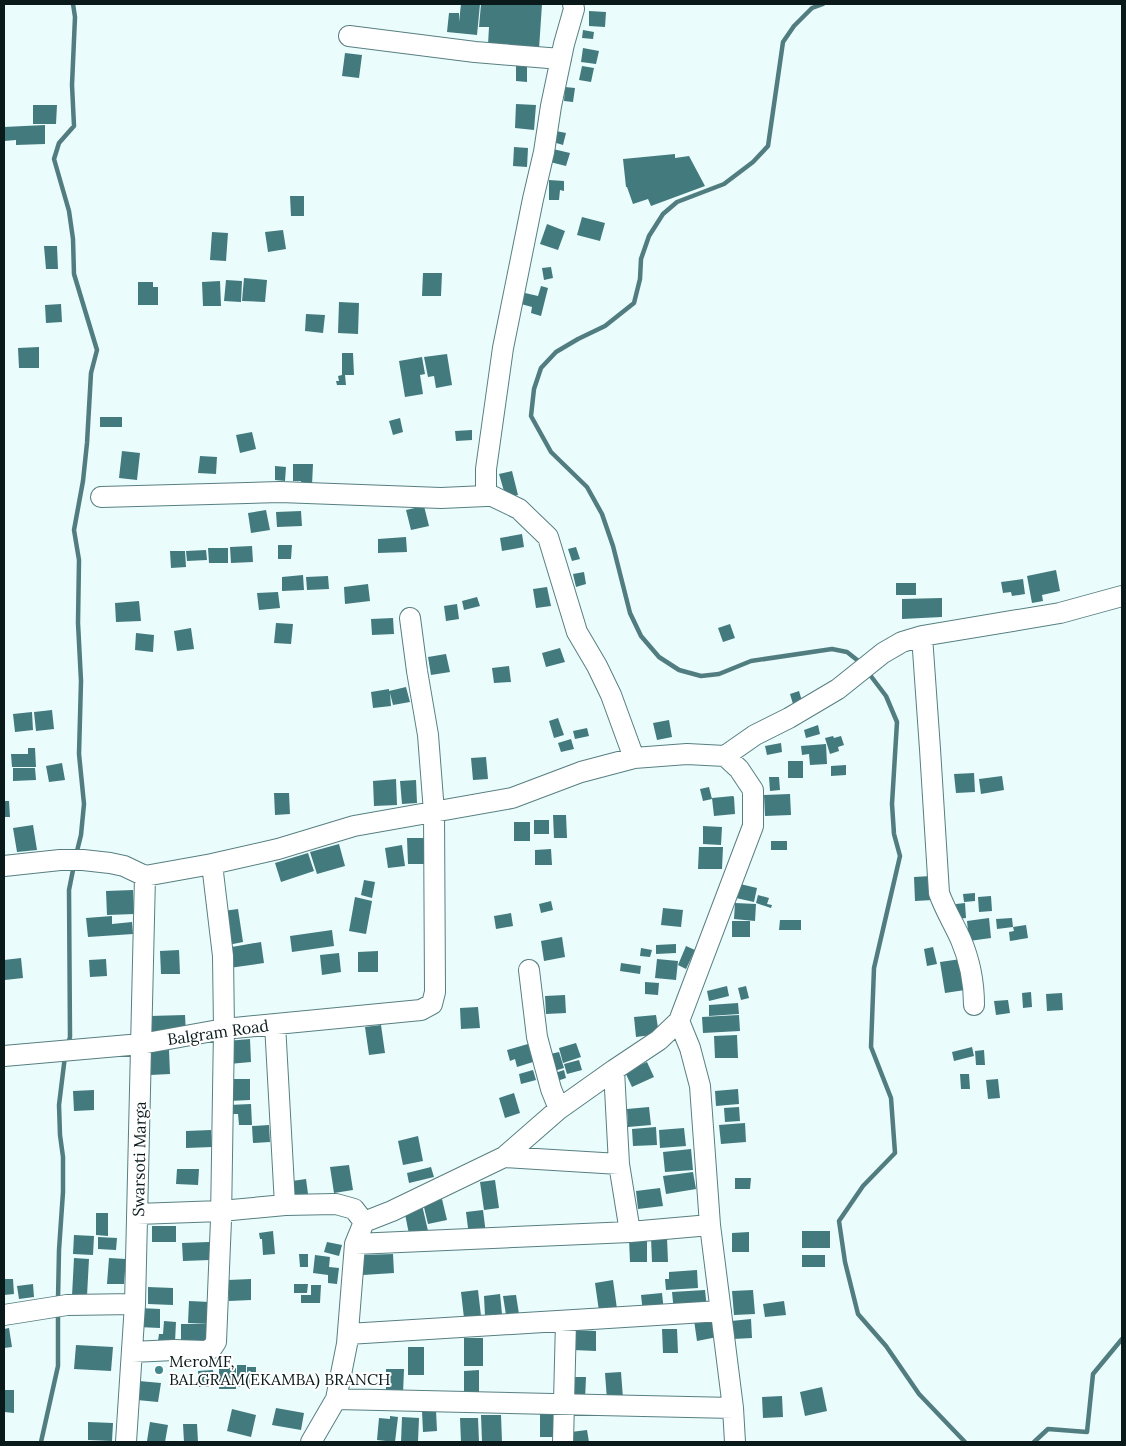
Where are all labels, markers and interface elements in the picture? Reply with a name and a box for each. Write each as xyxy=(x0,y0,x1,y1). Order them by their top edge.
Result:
street label: Balgram Road xyxy=(166,1015,270,1049)
street label: Swarsoti Marga xyxy=(128,1101,150,1217)
place label: MeroMF, BALGRAM(EKAMBA) BRANCH xyxy=(169,1351,391,1390)
marker: MeroMF, BALGRAM(EKAMBA) BRANCH xyxy=(153,1364,165,1376)

